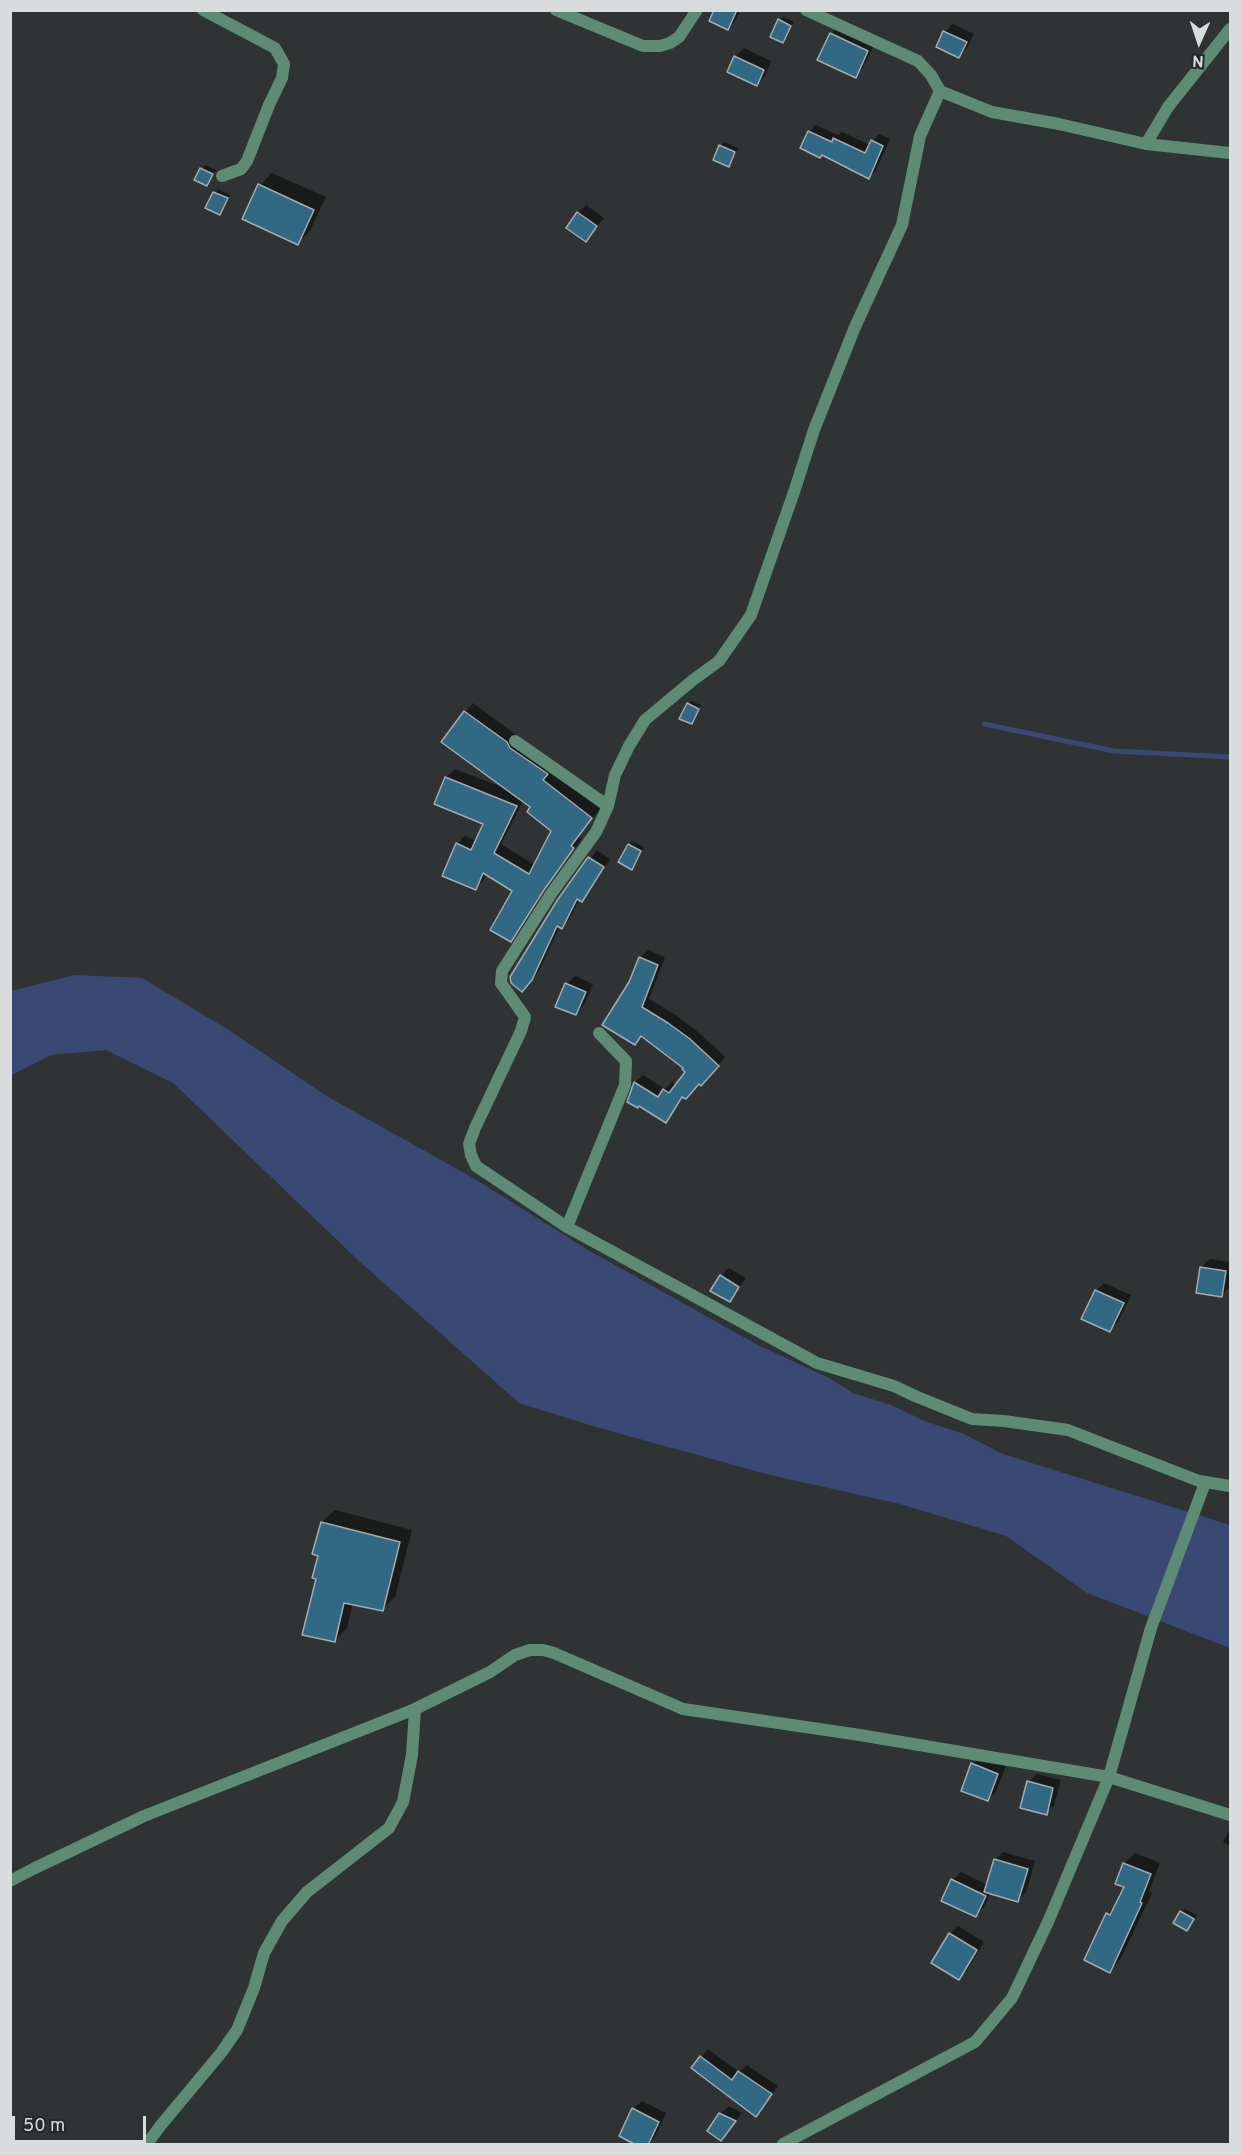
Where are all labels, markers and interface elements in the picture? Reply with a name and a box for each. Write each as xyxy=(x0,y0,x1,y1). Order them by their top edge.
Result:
north arrow xyxy=(1169,12,1229,72)
text: N xyxy=(1192,50,1204,70)
scale bar xyxy=(15,2104,148,2142)
text: 50 m xyxy=(23,2115,65,2138)

